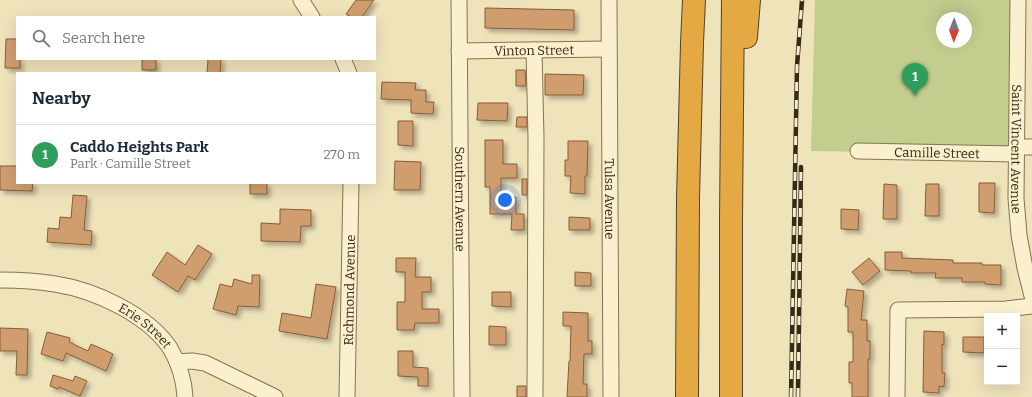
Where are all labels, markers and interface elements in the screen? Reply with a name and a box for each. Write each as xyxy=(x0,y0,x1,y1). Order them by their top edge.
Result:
north arrow xyxy=(936,12,972,48)
search box xyxy=(16,16,376,60)
icon: search xyxy=(30,27,52,49)
text: Search here xyxy=(62,29,145,47)
street label: Vinton Street xyxy=(494,42,574,59)
pin: 1 xyxy=(902,63,928,96)
street label: Saint Vincent Avenue xyxy=(1008,84,1024,214)
text: Nearby xyxy=(32,88,91,109)
text: Caddo Heights Park xyxy=(70,138,209,156)
street label: Camille Street xyxy=(894,145,980,161)
street label: Southern Avenue xyxy=(452,146,468,252)
text: 1 xyxy=(42,147,48,162)
text: 270 m xyxy=(323,147,360,162)
text: Park · Camille Street xyxy=(70,156,191,171)
street label: Tulsa Avenue xyxy=(602,159,617,239)
your location xyxy=(495,190,515,210)
street label: Richmond Avenue xyxy=(341,234,358,346)
street label: Erie Street xyxy=(116,300,175,351)
map controls xyxy=(984,313,1020,385)
button: + xyxy=(984,313,1020,349)
button: − xyxy=(984,349,1020,385)

